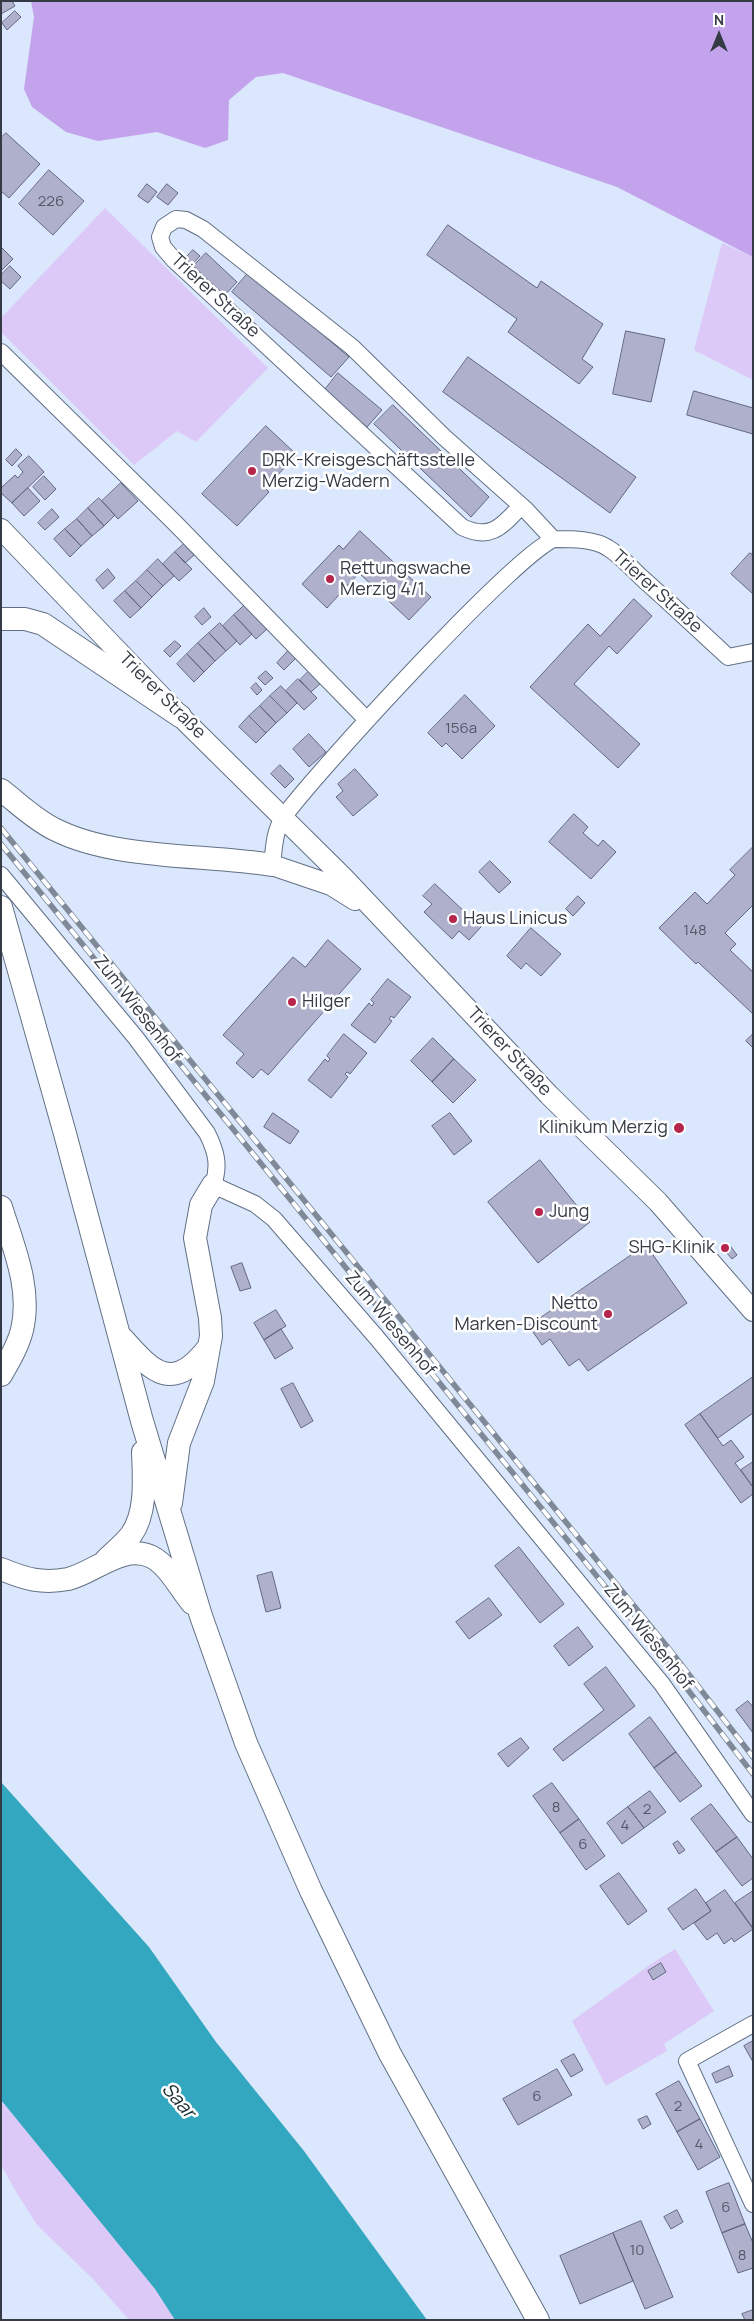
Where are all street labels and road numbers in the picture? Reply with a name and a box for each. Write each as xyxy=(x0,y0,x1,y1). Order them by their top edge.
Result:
street label: Trierer Straße xyxy=(166,249,264,343)
street label: Trierer Straße xyxy=(608,546,706,638)
street label: Trierer Straße xyxy=(114,648,210,744)
street label: Zum Wiesenhof xyxy=(88,951,186,1067)
street label: Trierer Straße xyxy=(462,1003,556,1101)
street label: Zum Wiesenhof xyxy=(340,1267,440,1381)
street label: Zum Wiesenhof xyxy=(599,1580,697,1694)

